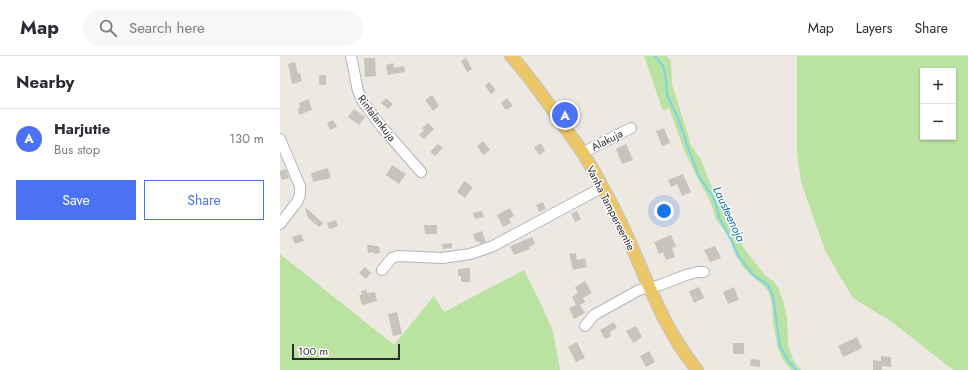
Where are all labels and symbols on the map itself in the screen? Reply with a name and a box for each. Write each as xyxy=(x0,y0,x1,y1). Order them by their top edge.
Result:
street label: Rintalankuja xyxy=(354,91,400,145)
pin: A xyxy=(552,100,578,130)
street label: Alakuja xyxy=(588,125,626,155)
street label: Vanha Tampereentie xyxy=(583,163,639,253)
water label: Lausteenoja xyxy=(708,183,750,245)
your location xyxy=(654,201,674,221)
scale bar xyxy=(292,342,400,361)

